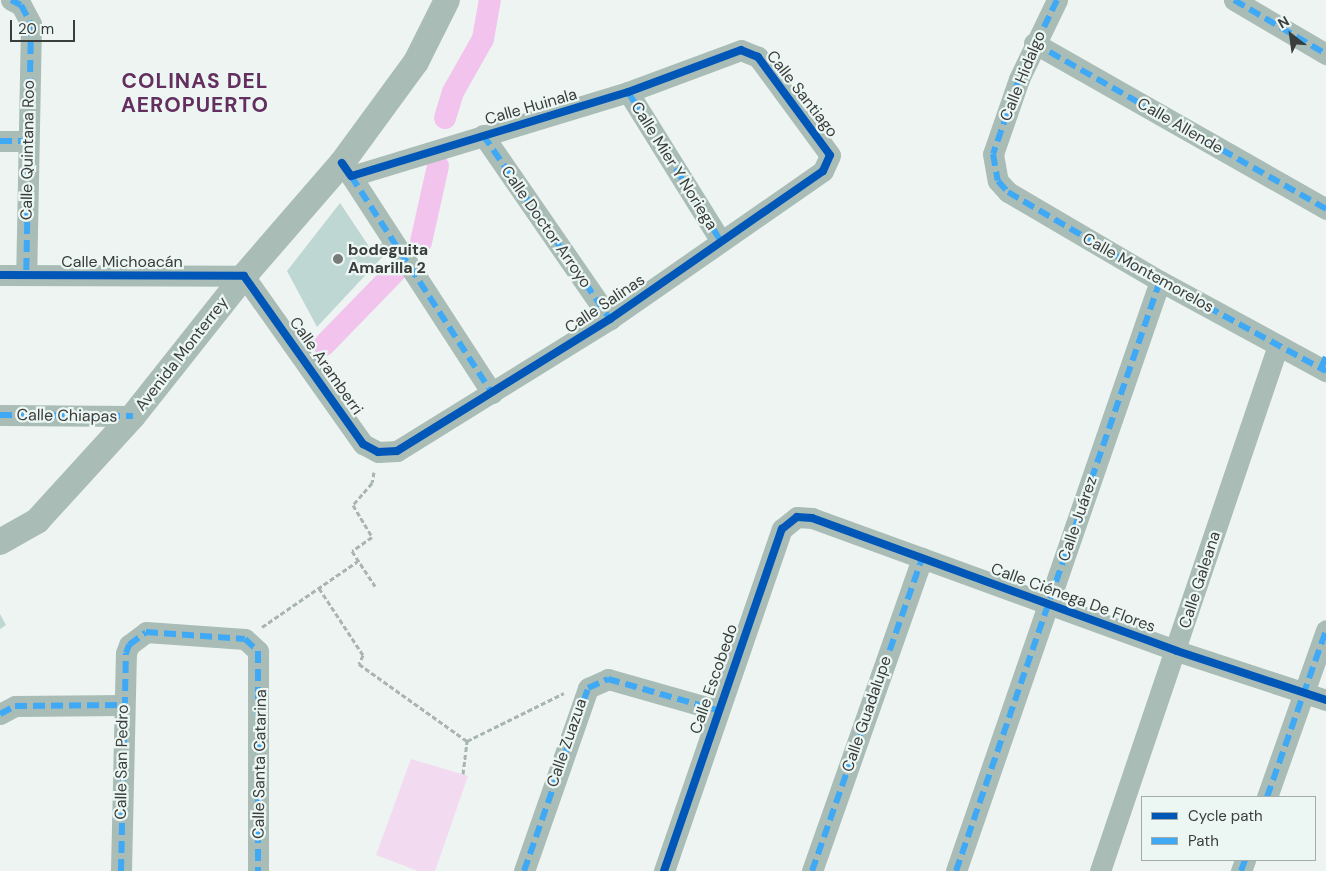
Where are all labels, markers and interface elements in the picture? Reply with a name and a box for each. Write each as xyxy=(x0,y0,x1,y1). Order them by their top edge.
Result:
scale bar xyxy=(12,10,78,42)
north arrow xyxy=(1266,10,1316,60)
text: N xyxy=(1275,12,1292,32)
text: 20 m xyxy=(18,19,54,39)
street label: Calle Hidalgo xyxy=(996,28,1050,124)
street label: Calle Santiago xyxy=(762,47,842,141)
district label: COLINAS DEL AEROPUERTO xyxy=(120,68,270,118)
street label: Calle Quintana Roo xyxy=(17,80,39,220)
street label: Calle Huinala xyxy=(483,85,579,129)
street label: Calle Allende xyxy=(1134,94,1226,158)
street label: Calle Mier Y Noriega xyxy=(627,98,721,234)
street label: Calle Doctor Arroyo xyxy=(497,162,595,292)
street label: Calle Montemorelos xyxy=(1079,229,1217,317)
place label: bodeguita Amarilla 2 xyxy=(348,240,428,278)
street label: Calle Michoacán xyxy=(61,252,183,272)
marker: bodeguita Amarilla 2 xyxy=(332,253,344,265)
street label: Calle Salinas xyxy=(562,270,648,338)
street label: Avenida Monterrey xyxy=(132,293,232,415)
street label: Calle Aramberri xyxy=(285,313,367,419)
street label: Calle Chiapas xyxy=(17,406,117,426)
street label: Calle Juárez xyxy=(1055,474,1101,564)
street label: Calle Galeana xyxy=(1175,529,1225,631)
street label: Calle Ciénega De Flores xyxy=(988,559,1158,637)
street label: Calle Escobedo xyxy=(686,622,742,736)
street label: Calle Guadalupe xyxy=(838,654,896,774)
street label: Calle Santa Catarina xyxy=(249,689,271,839)
street label: Calle Zuazua xyxy=(543,696,591,790)
street label: Calle San Pedro xyxy=(111,704,133,820)
legend xyxy=(1141,796,1316,861)
text: Cycle path xyxy=(1188,806,1263,826)
text: Path xyxy=(1188,831,1219,851)

